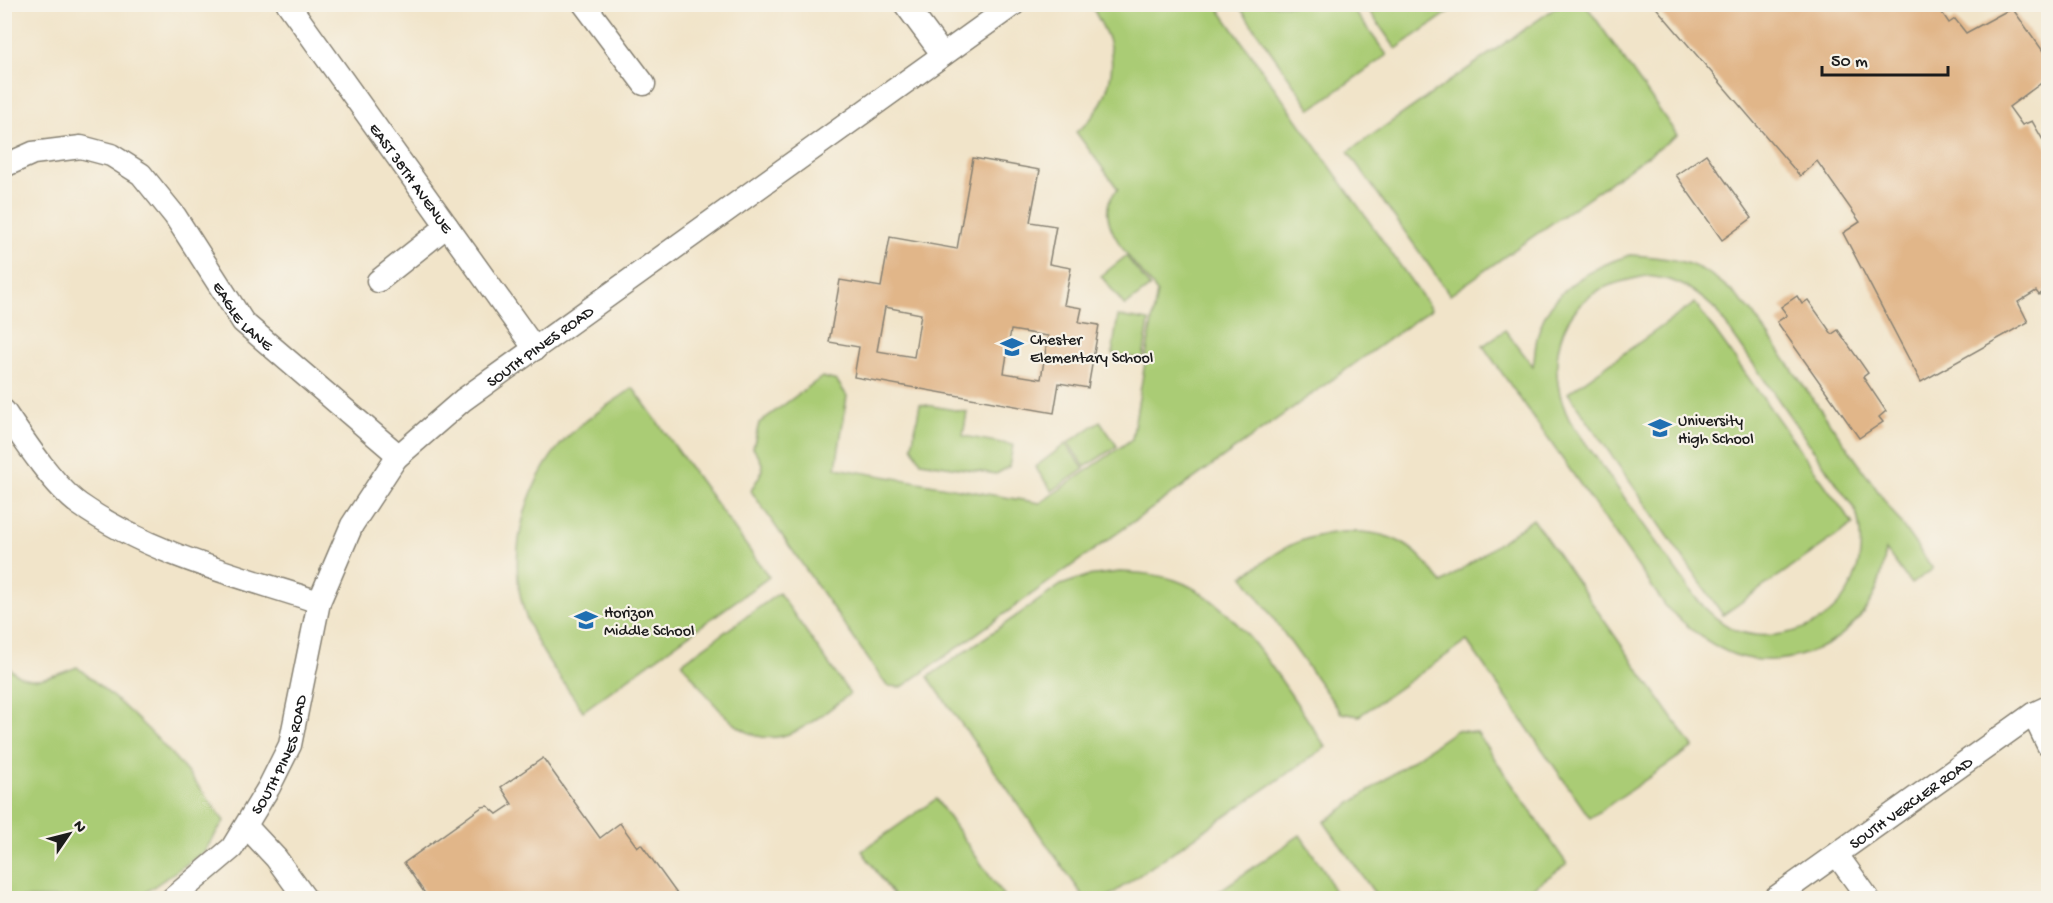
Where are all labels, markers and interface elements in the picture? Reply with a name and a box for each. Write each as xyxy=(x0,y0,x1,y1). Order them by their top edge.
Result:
scale bar xyxy=(1822,39,1948,77)
text: 50 m xyxy=(1831,52,1868,73)
street label: EAST 38TH AVENUE xyxy=(363,120,456,239)
street label: EAGLE LANE xyxy=(207,279,276,357)
street label: SOUTH PINES ROAD xyxy=(484,303,599,393)
place label: Chester Elementary School xyxy=(1030,332,1153,369)
school or university icon: Chester Elementary School xyxy=(999,334,1025,360)
place label: University High School xyxy=(1678,413,1754,450)
school or university icon: University High School xyxy=(1647,415,1673,441)
place label: Horizon Middle School xyxy=(604,605,694,642)
school or university icon: Horizon Middle School xyxy=(573,607,599,633)
street label: SOUTH PINES ROAD xyxy=(249,693,313,819)
street label: SOUTH VERCLER ROAD xyxy=(1847,754,1978,855)
north arrow xyxy=(39,804,99,864)
text: N xyxy=(68,818,90,838)

